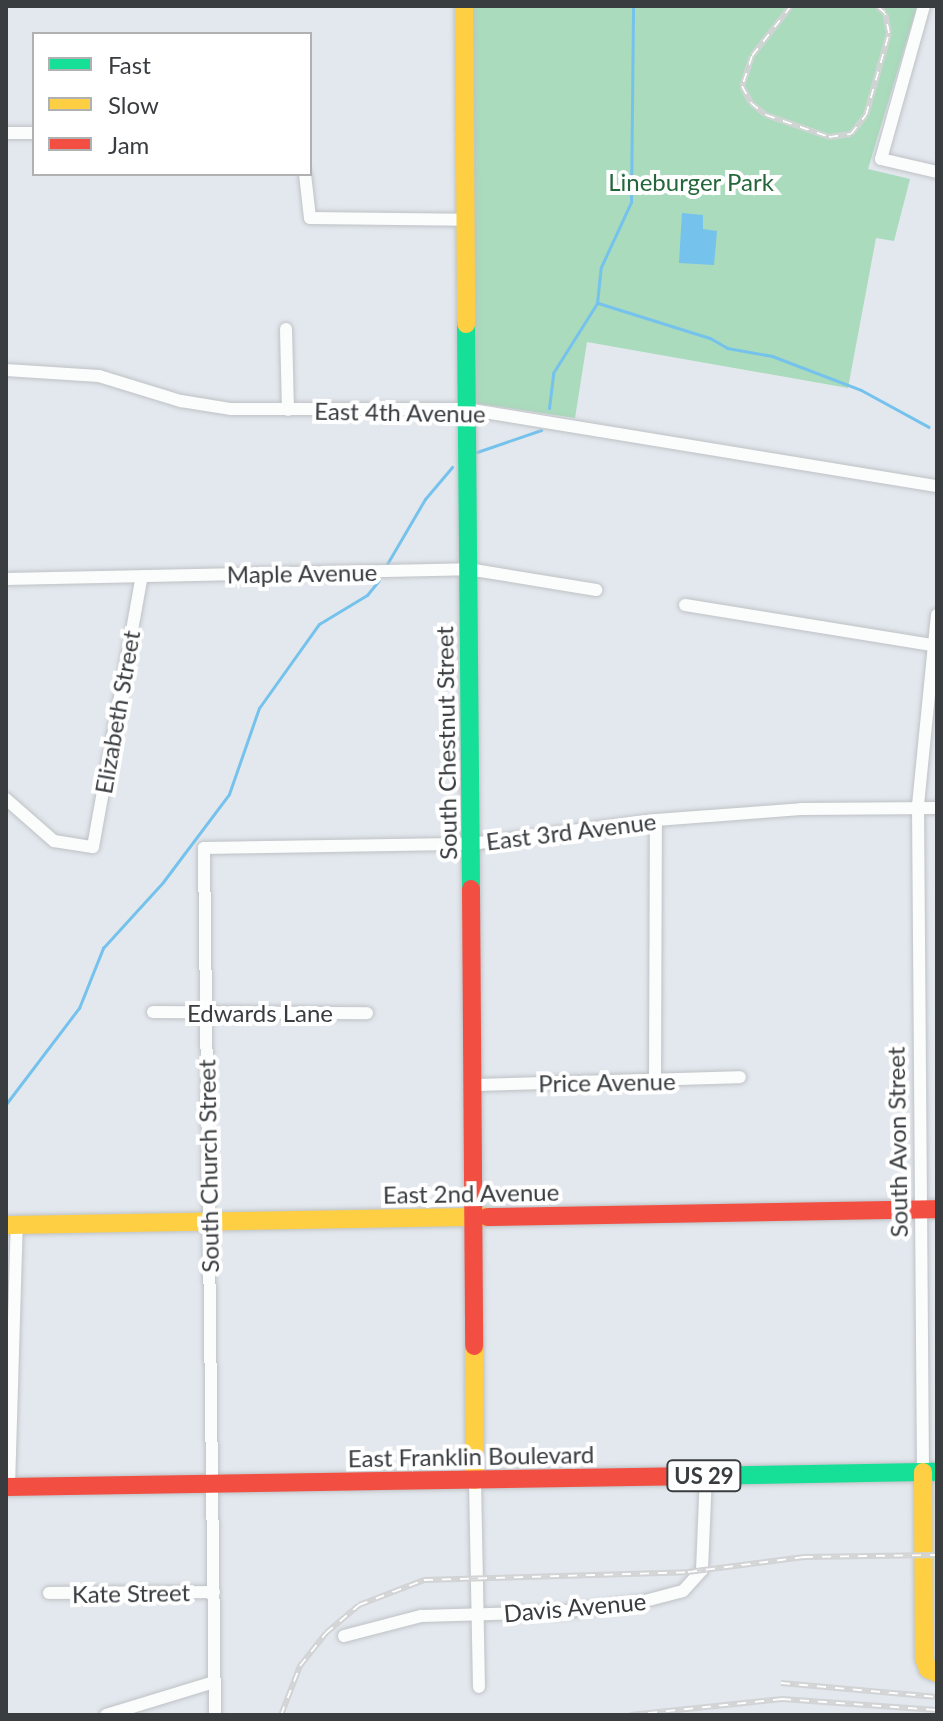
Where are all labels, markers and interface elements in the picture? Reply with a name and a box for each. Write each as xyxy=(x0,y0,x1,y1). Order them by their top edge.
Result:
legend xyxy=(32,32,312,176)
text: Fast xyxy=(108,50,151,79)
text: Slow xyxy=(108,90,159,119)
text: Jam xyxy=(108,130,149,159)
park label: Lineburger Park xyxy=(608,168,774,196)
street label: East 4th Avenue xyxy=(314,396,486,428)
street label: Maple Avenue xyxy=(226,557,378,589)
street label: South Chestnut Street xyxy=(430,626,462,860)
street label: Elizabeth Street xyxy=(88,628,146,796)
street label: East 3rd Avenue xyxy=(484,806,658,856)
street label: Edwards Lane xyxy=(187,999,333,1027)
street label: South Avon Street xyxy=(881,1046,913,1238)
street label: South Church Street xyxy=(192,1059,224,1273)
street label: Price Avenue xyxy=(538,1066,676,1098)
street label: East 2nd Avenue xyxy=(382,1177,560,1209)
street label: East Franklin Boulevard xyxy=(348,1439,594,1473)
road number: US 29 xyxy=(666,1458,742,1494)
street label: Kate Street xyxy=(72,1578,190,1608)
street label: Davis Avenue xyxy=(502,1586,648,1628)

